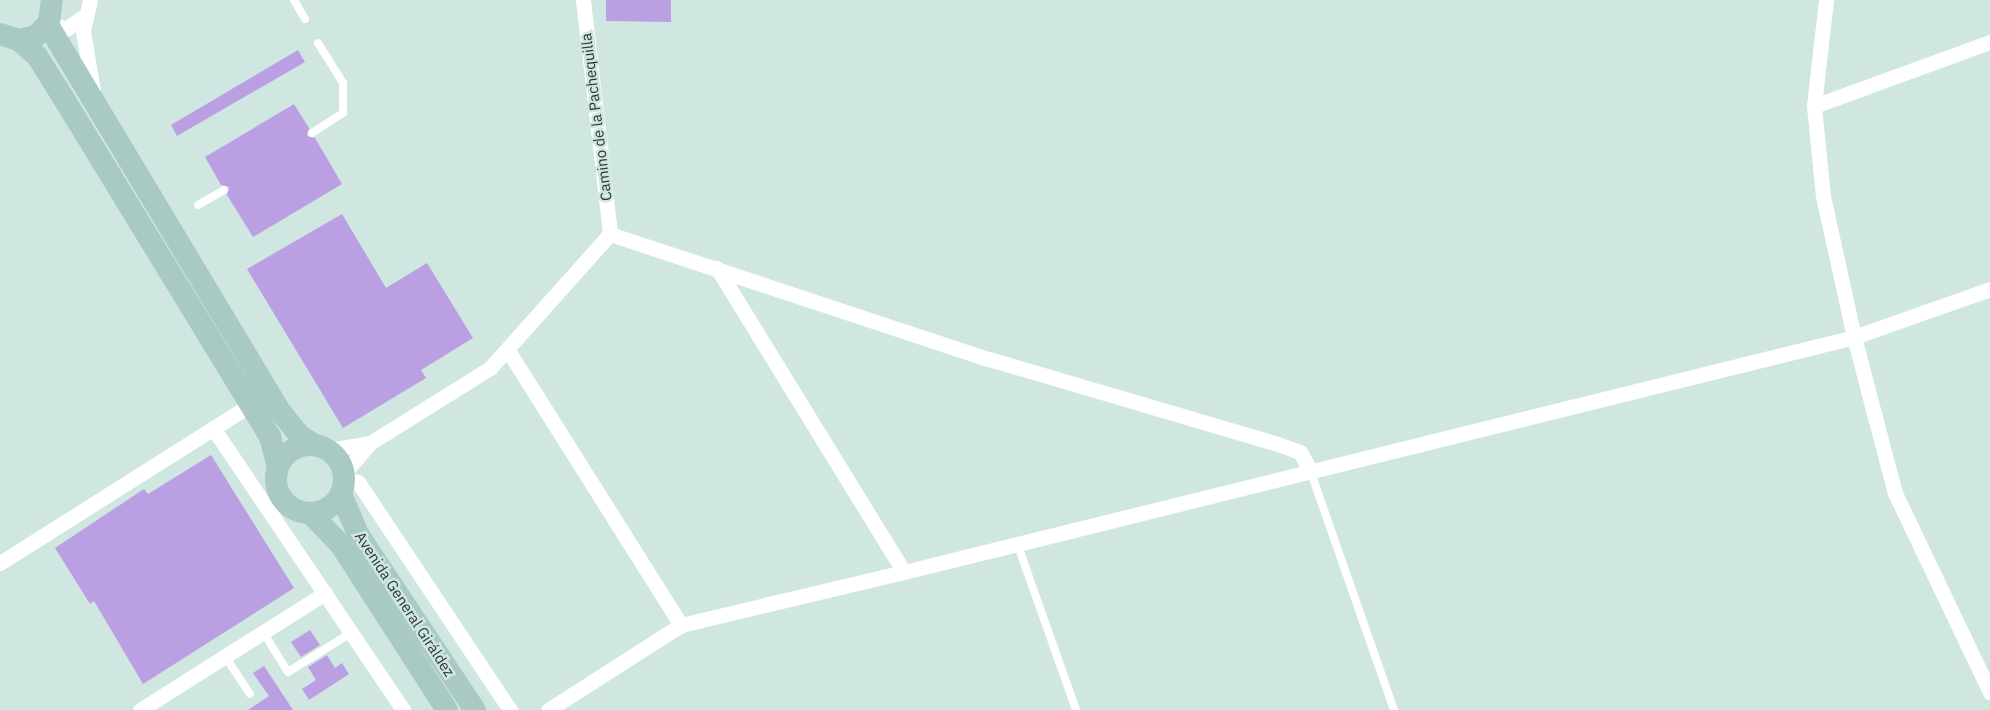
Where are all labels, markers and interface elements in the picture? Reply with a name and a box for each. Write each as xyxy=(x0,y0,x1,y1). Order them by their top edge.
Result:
street label: Camino de la Pachequilla xyxy=(577,32,615,202)
street label: Avenida General Giráldez xyxy=(351,528,459,680)

